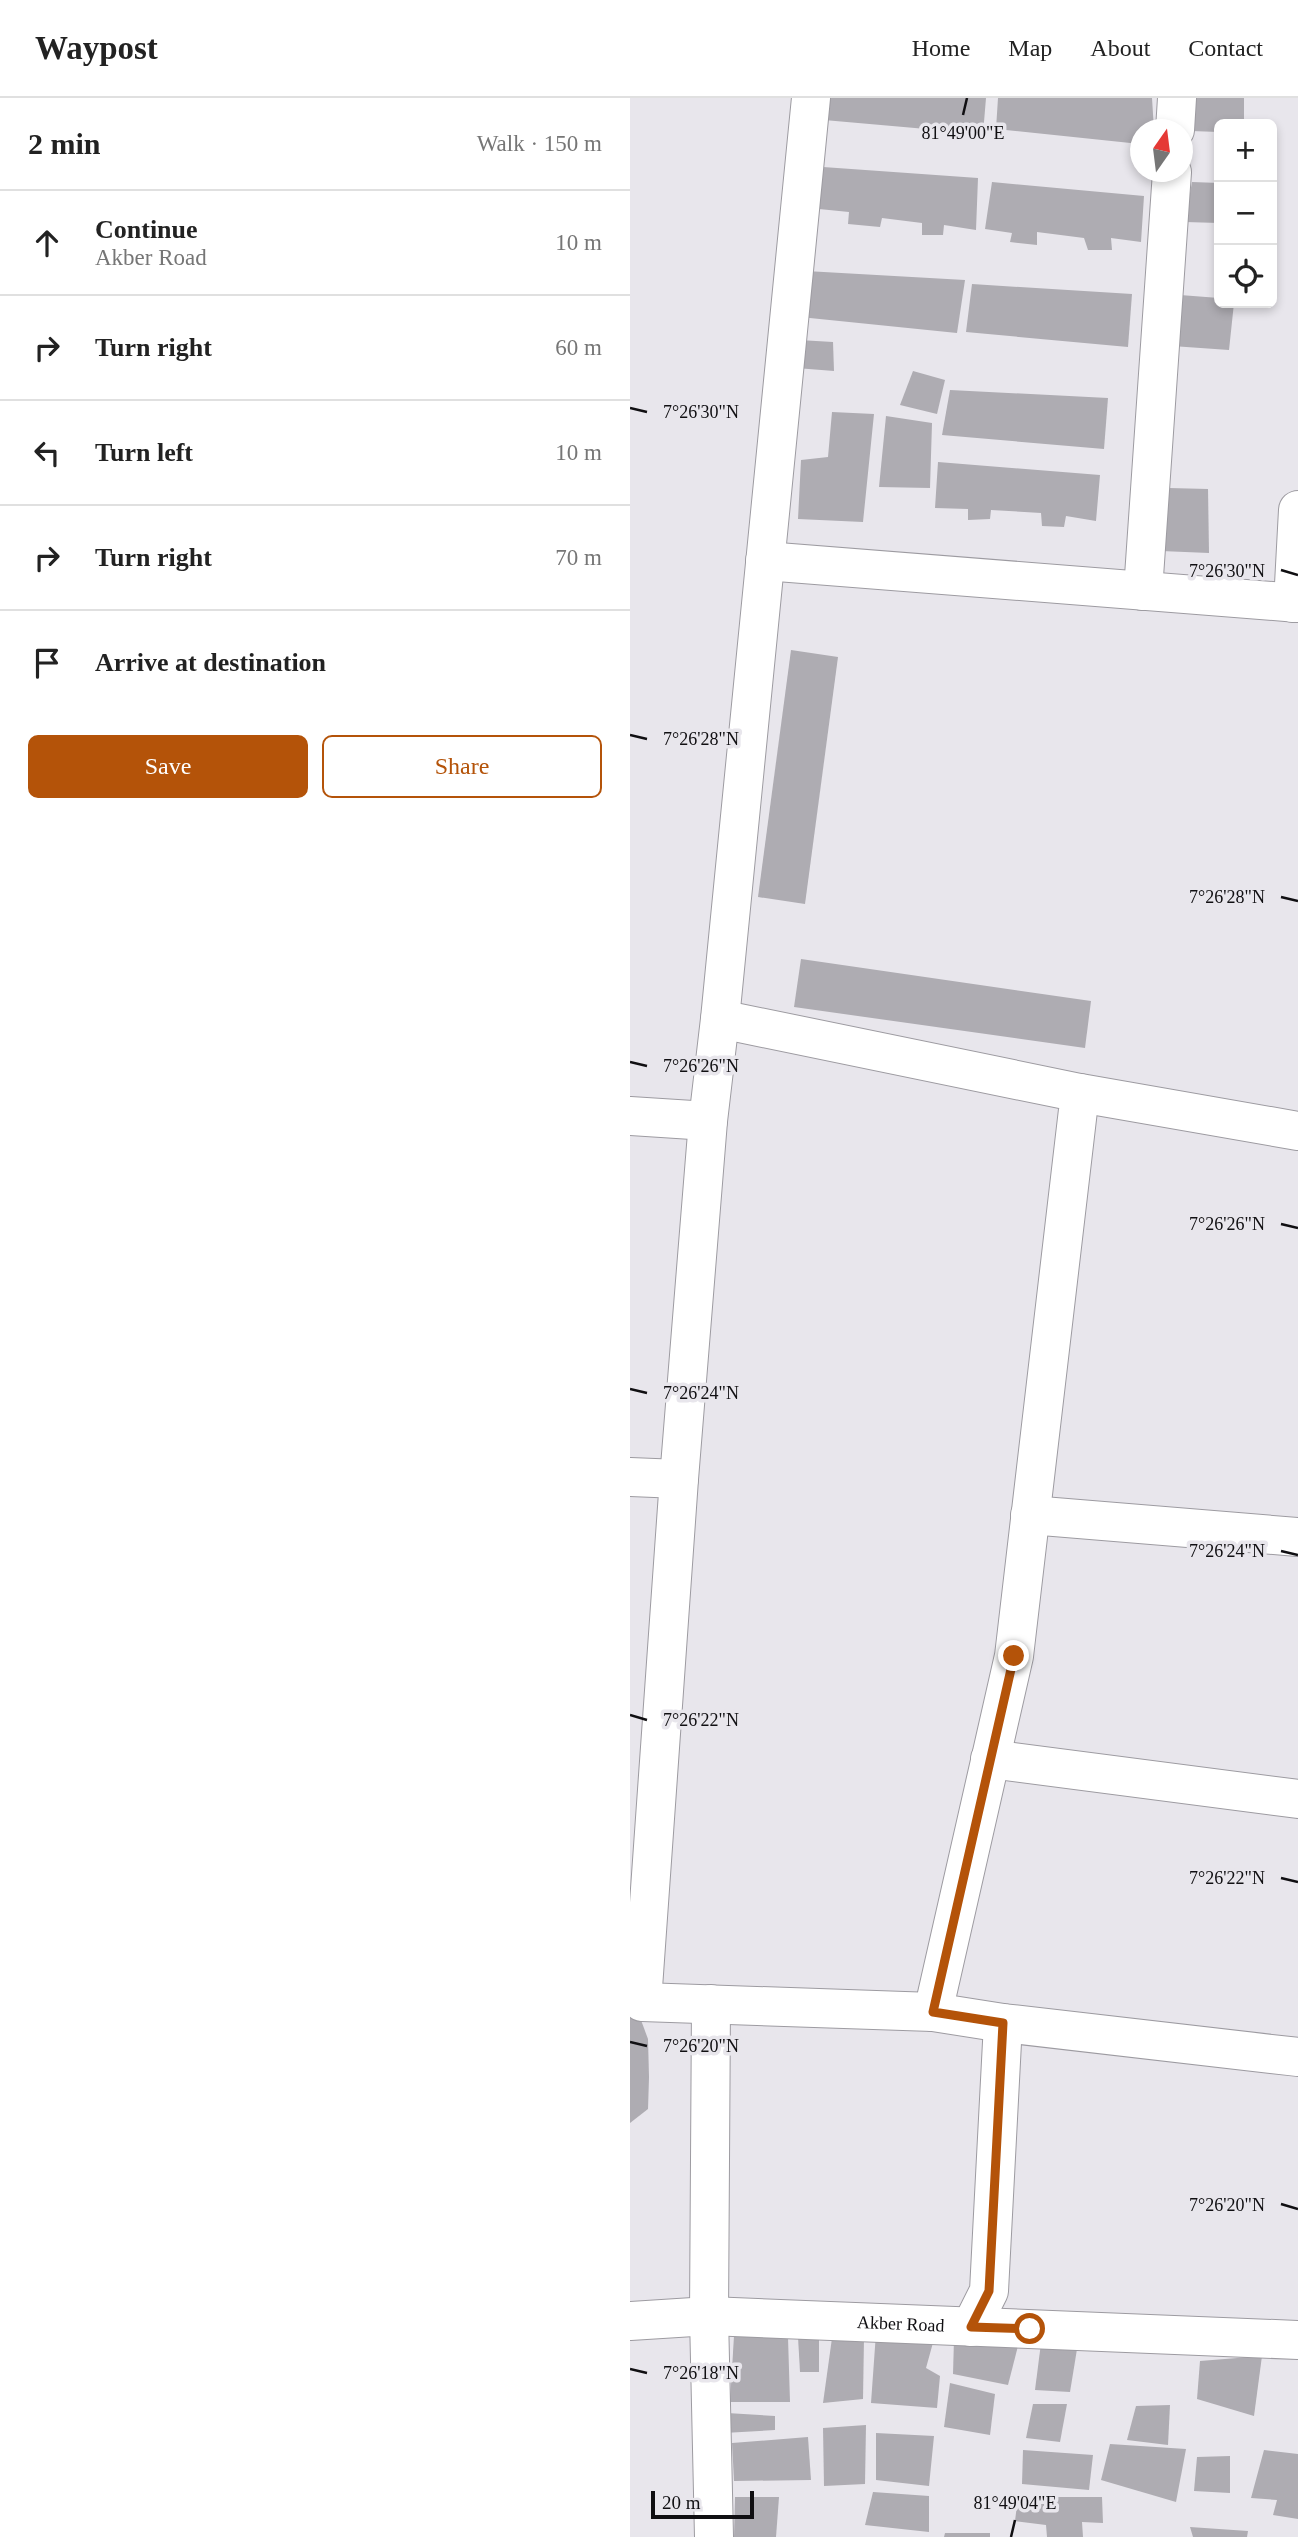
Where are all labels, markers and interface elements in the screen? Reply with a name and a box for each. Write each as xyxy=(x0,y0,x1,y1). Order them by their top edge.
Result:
text: Waypost xyxy=(35,30,158,66)
text: Home xyxy=(912,35,970,61)
text: Map xyxy=(1008,35,1052,61)
text: About xyxy=(1090,35,1150,61)
text: Contact xyxy=(1188,35,1263,61)
north arrow xyxy=(1130,119,1193,182)
map controls xyxy=(1214,119,1277,308)
button: + xyxy=(1214,119,1277,182)
text: 81°49'00"E xyxy=(922,123,1004,143)
text: 2 min xyxy=(28,127,101,160)
text: Walk · 150 m xyxy=(477,131,602,156)
button: − xyxy=(1214,182,1277,245)
text: Continue xyxy=(95,215,198,244)
icon: ahead xyxy=(28,224,66,262)
text: 10 m xyxy=(555,230,602,255)
text: Akber Road xyxy=(95,245,207,270)
button: locate xyxy=(1214,245,1277,308)
icon: right xyxy=(28,329,66,367)
text: Turn right xyxy=(95,333,212,362)
text: 60 m xyxy=(555,335,602,360)
text: 7°26'30"N xyxy=(663,402,739,422)
icon: left xyxy=(28,434,66,472)
text: Turn left xyxy=(95,438,193,467)
text: 10 m xyxy=(555,440,602,465)
icon: right xyxy=(28,539,66,577)
text: Turn right xyxy=(95,543,212,572)
text: 70 m xyxy=(555,545,602,570)
text: 7°26'30"N xyxy=(1189,561,1265,581)
icon: arrive xyxy=(28,644,66,682)
text: Arrive at destination xyxy=(95,648,326,677)
text: 7°26'28"N xyxy=(663,729,739,749)
button: Save xyxy=(28,735,308,798)
button: Share xyxy=(322,735,602,798)
text: 7°26'28"N xyxy=(1189,887,1265,907)
text: 7°26'26"N xyxy=(663,1056,739,1076)
text: 7°26'26"N xyxy=(1189,1214,1265,1234)
text: 7°26'24"N xyxy=(663,1383,739,1403)
text: 7°26'24"N xyxy=(1189,1541,1265,1561)
route end xyxy=(998,1640,1029,1671)
text: 7°26'22"N xyxy=(663,1710,739,1730)
text: 7°26'22"N xyxy=(1189,1868,1265,1888)
text: 7°26'20"N xyxy=(663,2036,739,2056)
text: 7°26'20"N xyxy=(1189,2195,1265,2215)
street label: Akber Road xyxy=(857,2312,945,2336)
route start xyxy=(1014,2313,1045,2344)
text: 7°26'18"N xyxy=(663,2363,739,2383)
scale bar xyxy=(651,2488,754,2520)
text: 20 m xyxy=(662,2492,701,2513)
text: 81°49'04"E xyxy=(974,2493,1056,2513)

